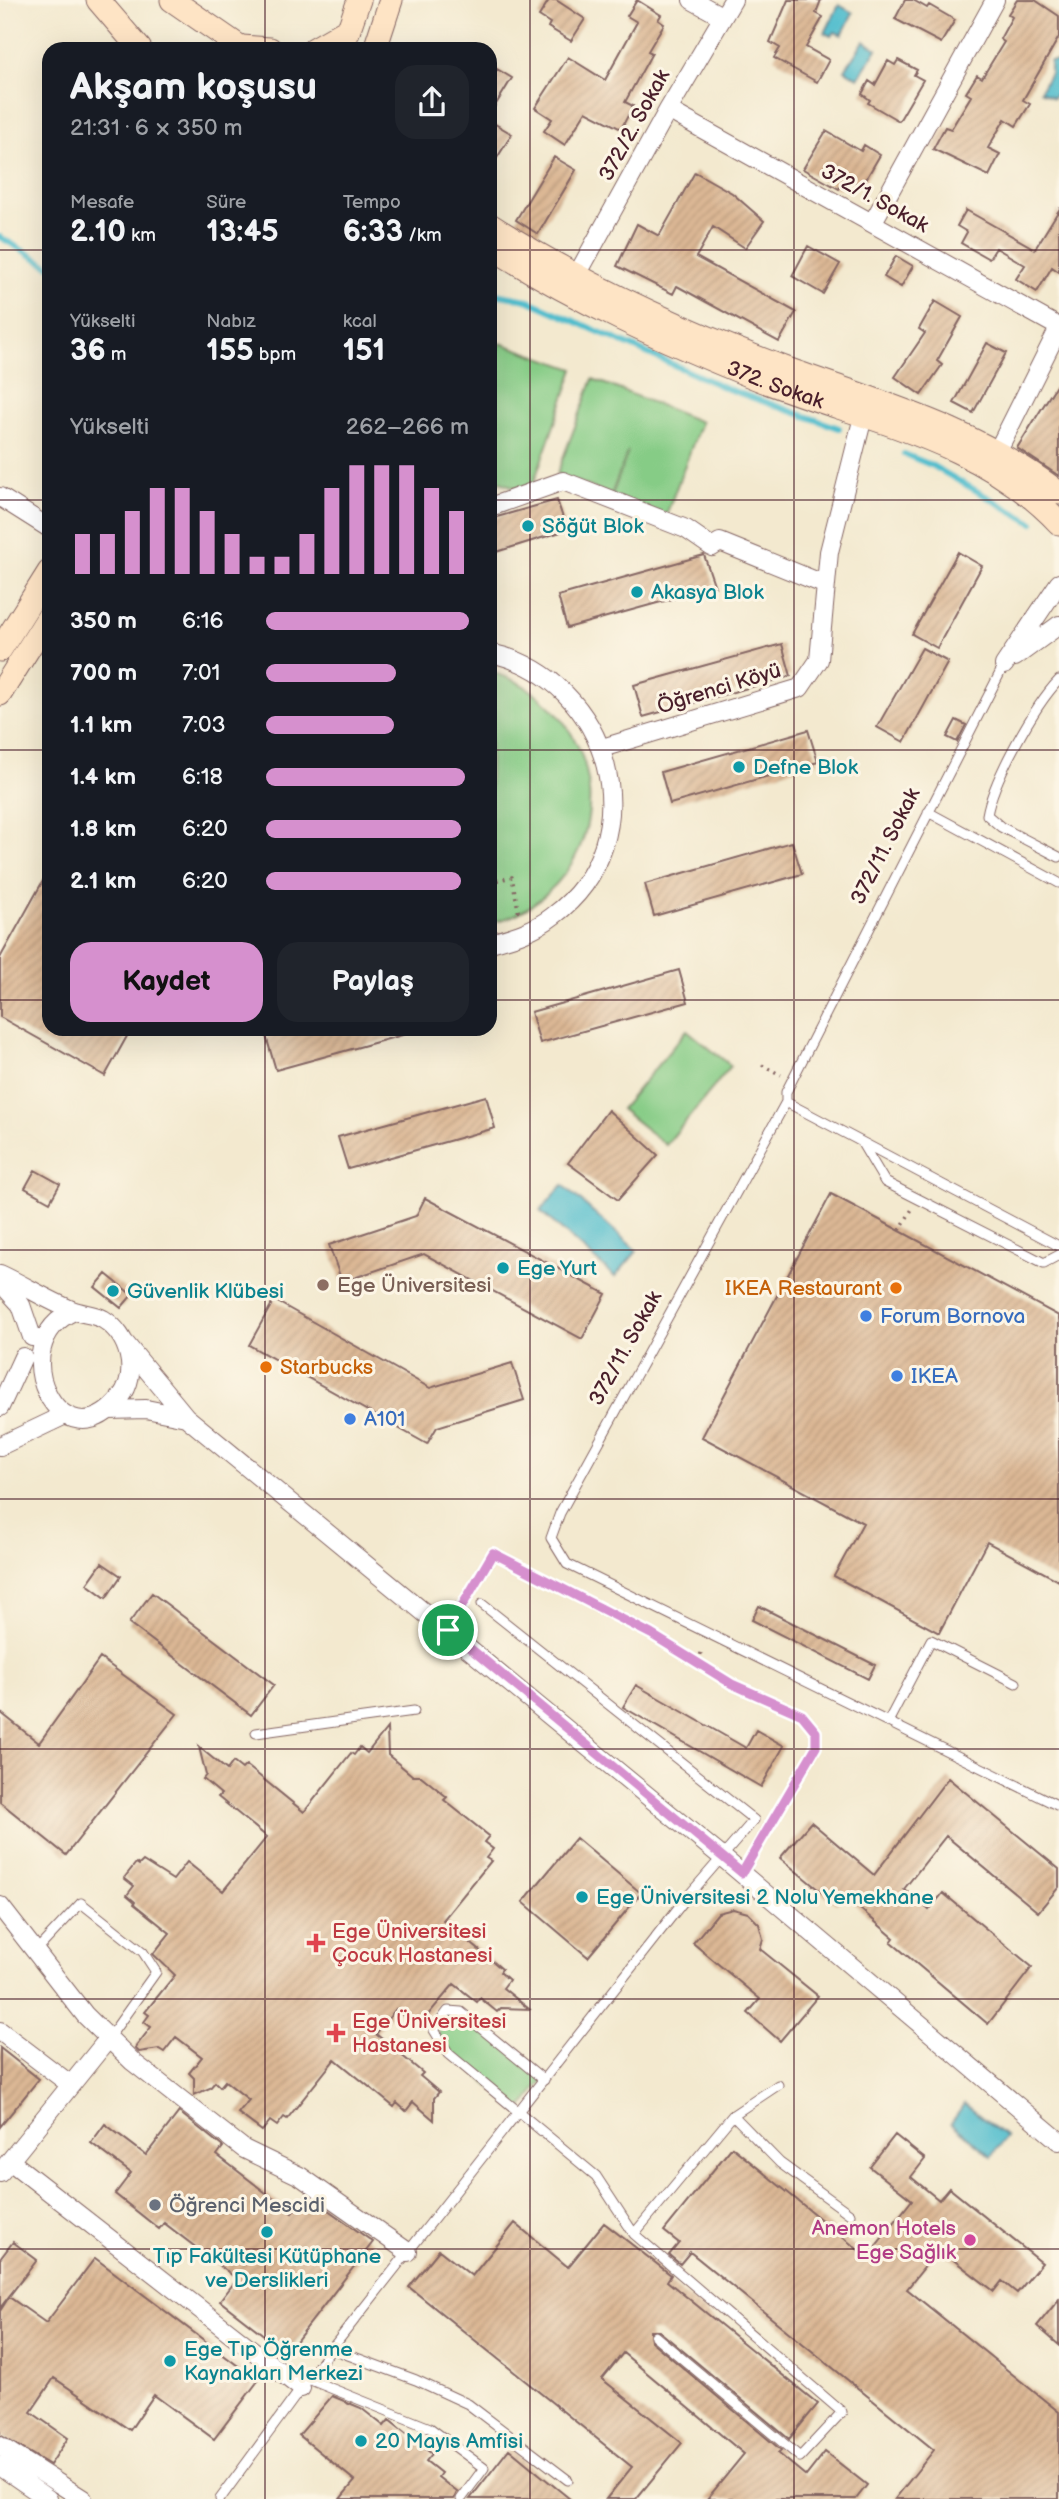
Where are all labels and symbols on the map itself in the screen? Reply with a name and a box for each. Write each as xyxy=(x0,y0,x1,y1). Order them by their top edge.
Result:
street label: 372/2. Sokak xyxy=(594,65,676,185)
street label: 372/1. Sokak xyxy=(817,159,934,239)
street label: 372. Sokak xyxy=(723,355,828,415)
place label: Söğüt Blok xyxy=(542,514,644,539)
marker: Söğüt Blok xyxy=(520,518,536,534)
place label: Akasya Blok xyxy=(651,580,765,605)
marker: Akasya Blok xyxy=(629,584,645,600)
street label: Öğrenci Köyü xyxy=(654,658,784,719)
place label: Defne Blok xyxy=(753,755,859,780)
marker: Defne Blok xyxy=(731,759,747,775)
street label: 372/11. Sokak xyxy=(845,783,926,909)
place label: Ege Yurt xyxy=(517,1256,597,1281)
marker: Ege Yurt xyxy=(495,1260,511,1276)
place label: Ege Üniversitesi xyxy=(337,1273,492,1298)
place label: IKEA Restaurant xyxy=(725,1276,883,1301)
marker: Ege Üniversitesi xyxy=(315,1277,331,1293)
place label: Güvenlik Klübesi xyxy=(127,1279,284,1304)
marker: IKEA Restaurant xyxy=(888,1280,904,1296)
marker: Güvenlik Klübesi xyxy=(105,1283,121,1299)
street label: 372/11. Sokak xyxy=(584,1286,668,1410)
place label: Forum Bornova xyxy=(880,1304,1025,1329)
marker: Forum Bornova xyxy=(858,1308,874,1324)
place label: Starbucks xyxy=(280,1355,373,1380)
marker: Starbucks xyxy=(258,1359,274,1375)
place label: IKEA xyxy=(911,1364,958,1389)
marker: IKEA xyxy=(889,1368,905,1384)
place label: A101 xyxy=(364,1407,405,1432)
marker: A101 xyxy=(342,1411,358,1427)
pin xyxy=(418,1600,478,1660)
place label: Ege Üniversitesi 2 Nolu Yemekhane xyxy=(596,1885,934,1910)
marker: Ege Üniversitesi 2 Nolu Yemekhane xyxy=(574,1889,590,1905)
place label: Ege Üniversitesi Çocuk Hastanesi xyxy=(332,1919,493,1968)
marker: Ege Üniversitesi Çocuk Hastanesi xyxy=(306,1933,326,1953)
place label: Ege Üniversitesi Hastanesi xyxy=(352,2009,507,2058)
marker: Ege Üniversitesi Hastanesi xyxy=(326,2023,346,2043)
place label: Öğrenci Mescidi xyxy=(169,2193,325,2218)
marker: Öğrenci Mescidi xyxy=(147,2197,163,2213)
place label: Anemon Hotels Ege Sağlık xyxy=(812,2216,957,2265)
marker: Tıp Fakültesi Kütüphane ve Derslikleri xyxy=(259,2224,275,2240)
marker: Anemon Hotels Ege Sağlık xyxy=(962,2232,978,2248)
place label: Tıp Fakültesi Kütüphane ve Derslikleri xyxy=(153,2244,381,2293)
place label: Ege Tıp Öğrenme Kaynakları Merkezi xyxy=(184,2337,363,2386)
marker: Ege Tıp Öğrenme Kaynakları Merkezi xyxy=(162,2353,178,2369)
place label: 20 Mayıs Amfisi xyxy=(375,2429,523,2454)
marker: 20 Mayıs Amfisi xyxy=(353,2433,369,2449)

